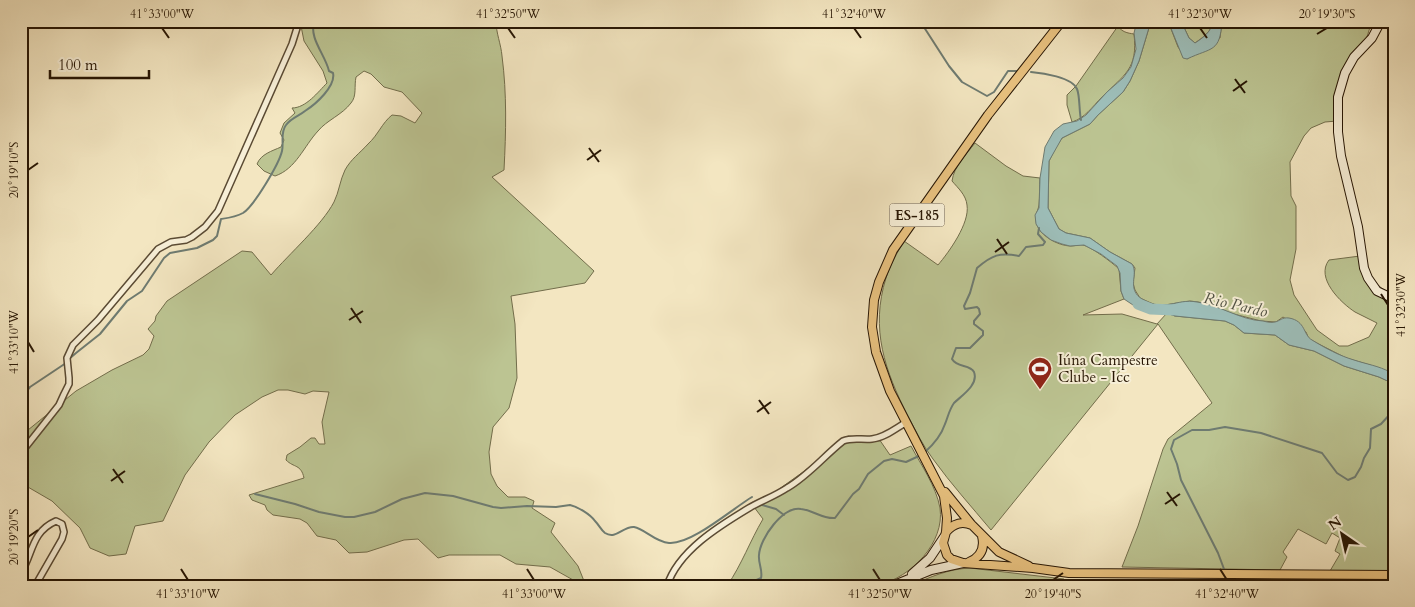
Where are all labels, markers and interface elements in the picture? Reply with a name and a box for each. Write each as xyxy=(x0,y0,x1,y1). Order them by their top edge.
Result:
text: 41°33'00"W xyxy=(130,6,195,22)
text: 41°32'50"W xyxy=(476,6,541,22)
text: 41°32'40"W xyxy=(822,6,887,22)
text: 41°32'30"W xyxy=(1168,6,1233,22)
text: 20°19'30"S xyxy=(1299,6,1355,22)
scale bar xyxy=(50,48,149,80)
text: 100 m xyxy=(58,55,98,75)
text: 20°19'10"S xyxy=(6,142,22,198)
road number: ES-185 xyxy=(890,204,944,226)
text: 41°32'30"W xyxy=(1393,272,1409,337)
water label: Rio Pardo xyxy=(1202,287,1270,323)
text: 41°33'10"W xyxy=(6,309,22,374)
place label: Iúna Campestre Clube - Icc xyxy=(1058,350,1158,387)
sports icon: Iúna Campestre Clube - Icc xyxy=(1027,356,1053,390)
text: 20°19'20"S xyxy=(6,509,22,565)
north arrow xyxy=(1318,510,1368,560)
text: N xyxy=(1325,512,1345,535)
text: 41°33'10"W xyxy=(156,586,221,602)
text: 41°33'00"W xyxy=(502,586,567,602)
text: 41°32'50"W xyxy=(848,586,913,602)
text: 20°19'40"S xyxy=(1025,586,1081,602)
text: 41°32'40"W xyxy=(1195,586,1260,602)

